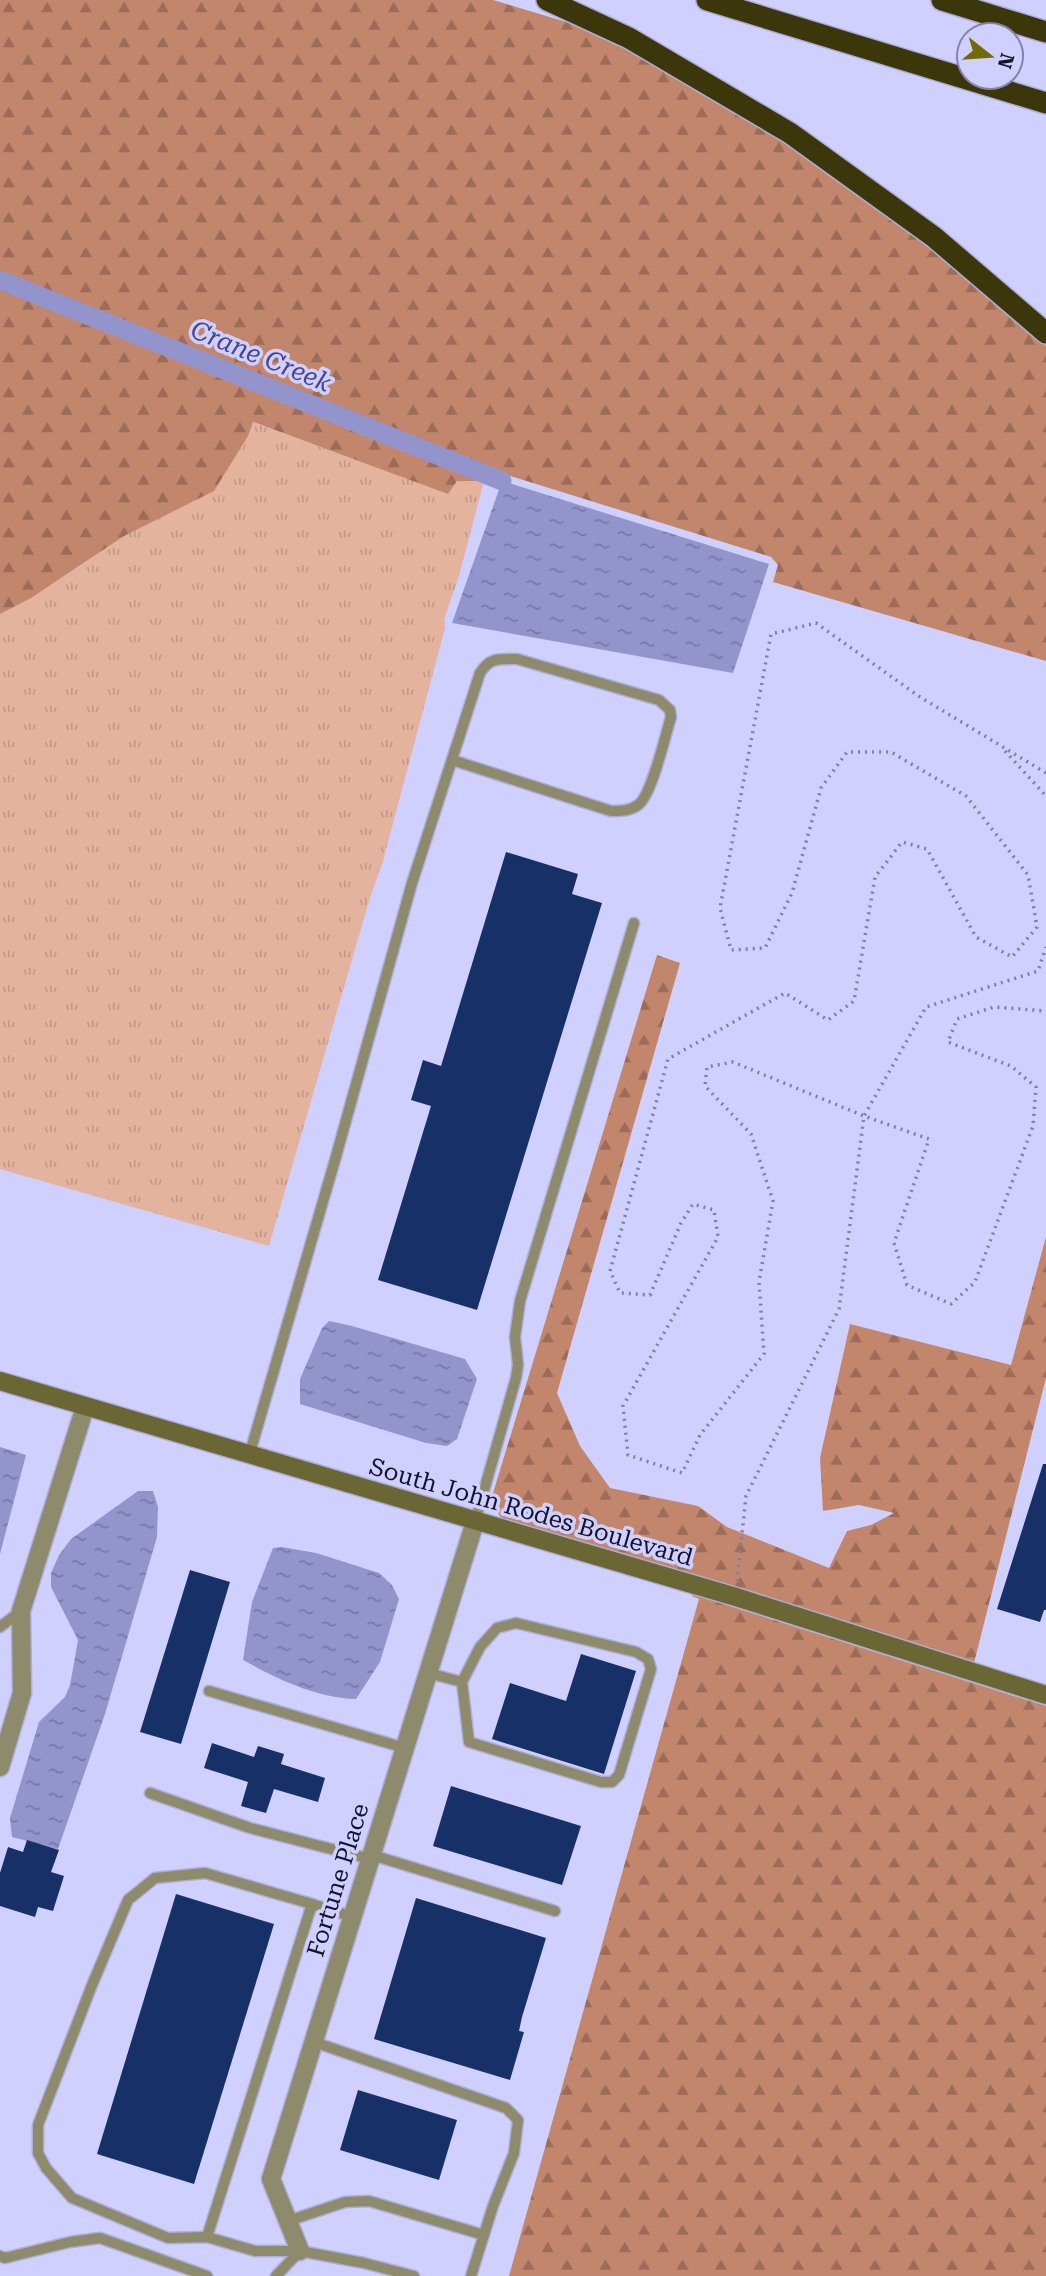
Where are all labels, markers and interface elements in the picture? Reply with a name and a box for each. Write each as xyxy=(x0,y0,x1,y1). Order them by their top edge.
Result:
north arrow xyxy=(955,21,1025,91)
text: N xyxy=(993,50,1019,72)
water label: Crane Creek xyxy=(186,314,336,398)
street label: South John Rodes Boulevard xyxy=(366,1452,696,1572)
street label: Fortune Place xyxy=(301,1800,375,1960)

